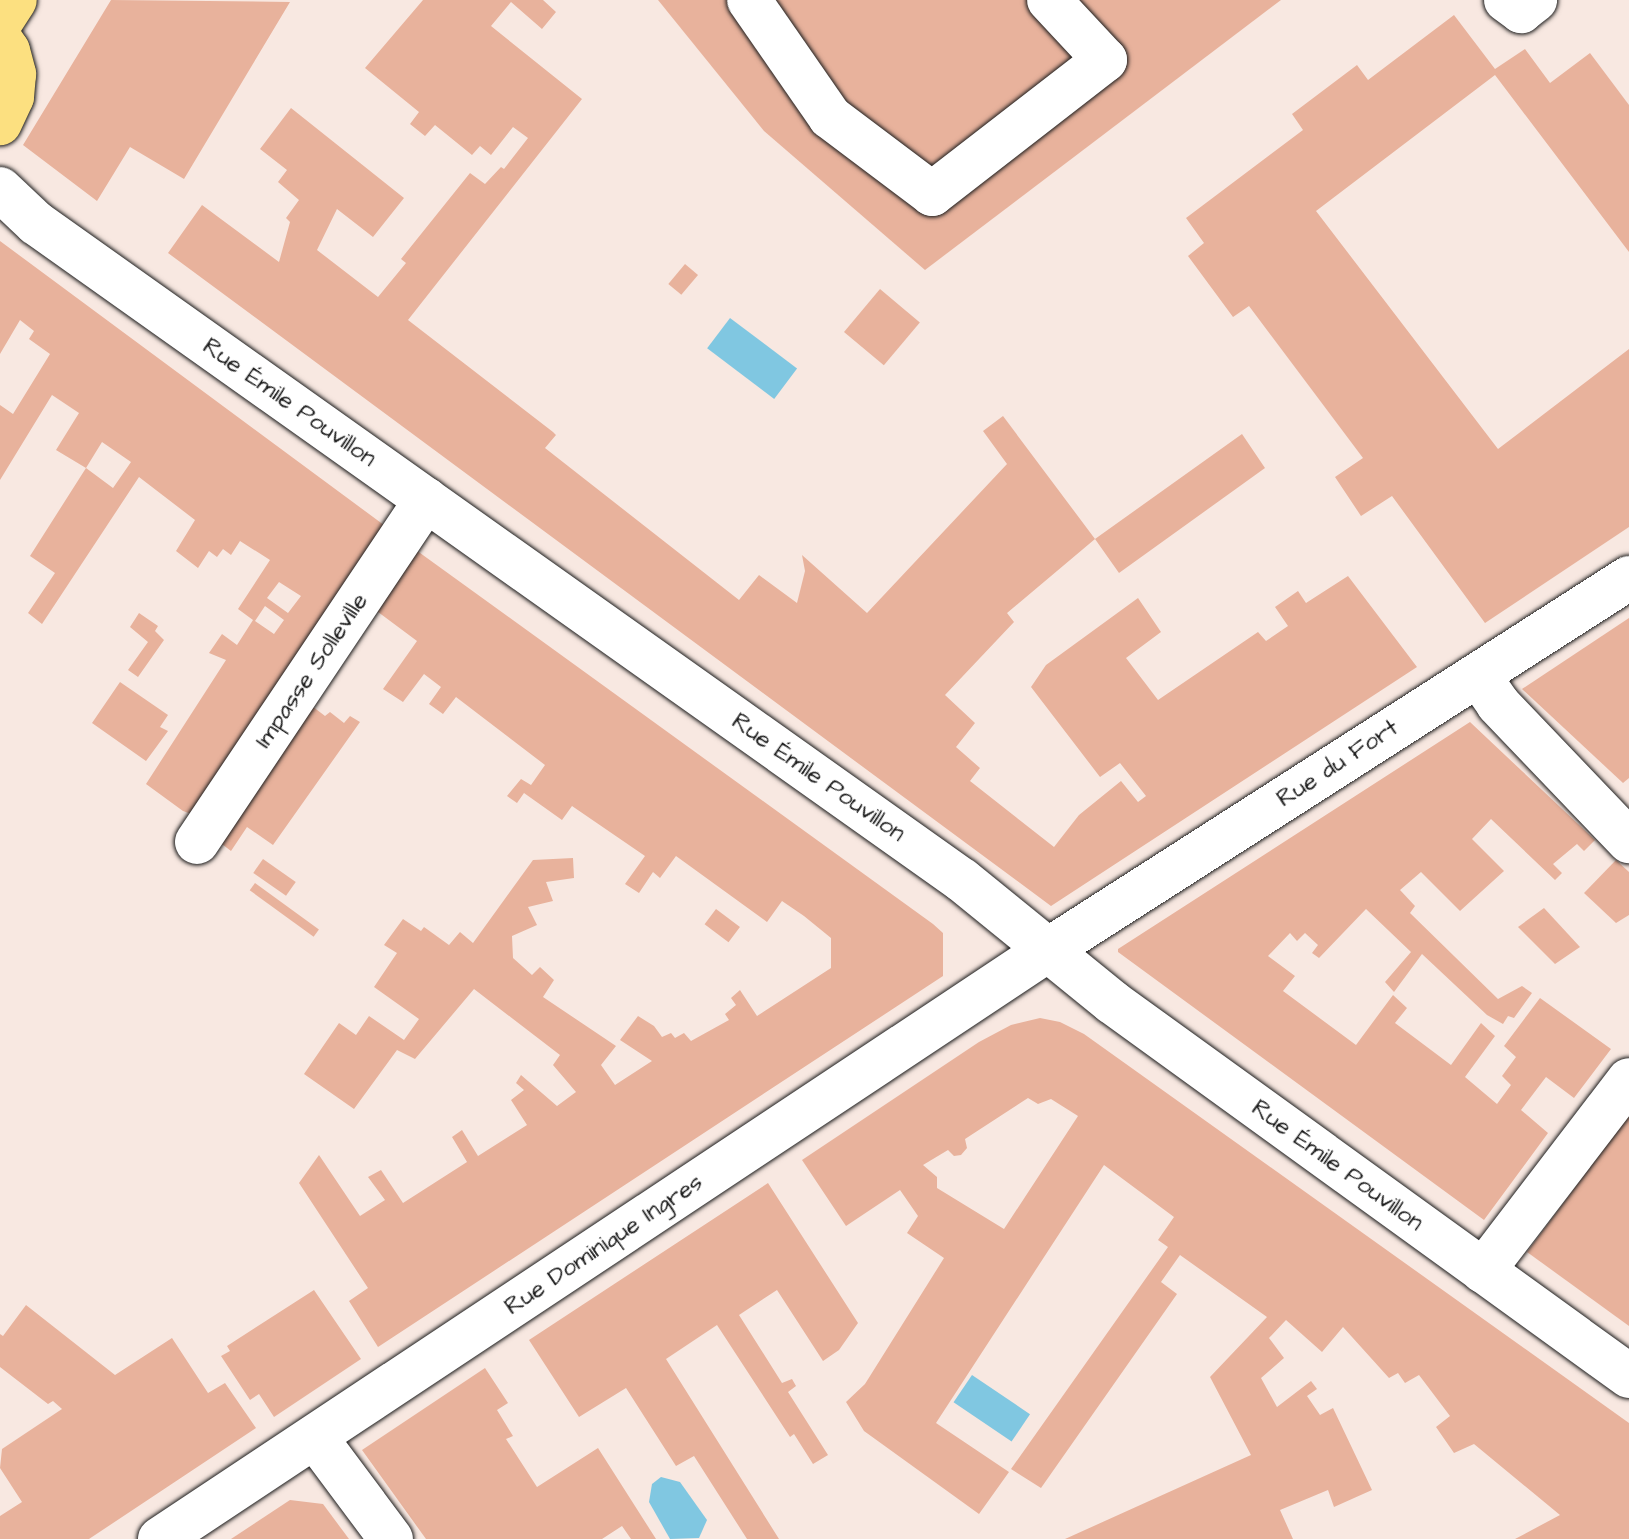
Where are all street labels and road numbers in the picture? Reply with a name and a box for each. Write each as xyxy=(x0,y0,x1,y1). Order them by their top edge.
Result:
street label: Rue Émile Pouvillon xyxy=(197,332,381,474)
street label: Impasse Solleville xyxy=(250,588,374,754)
street label: Rue Émile Pouvillon xyxy=(726,707,910,849)
street label: Rue du Fort xyxy=(1272,714,1404,814)
street label: Rue Émile Pouvillon xyxy=(1246,1094,1428,1238)
street label: Rue Dominique Ingres xyxy=(500,1168,708,1322)

